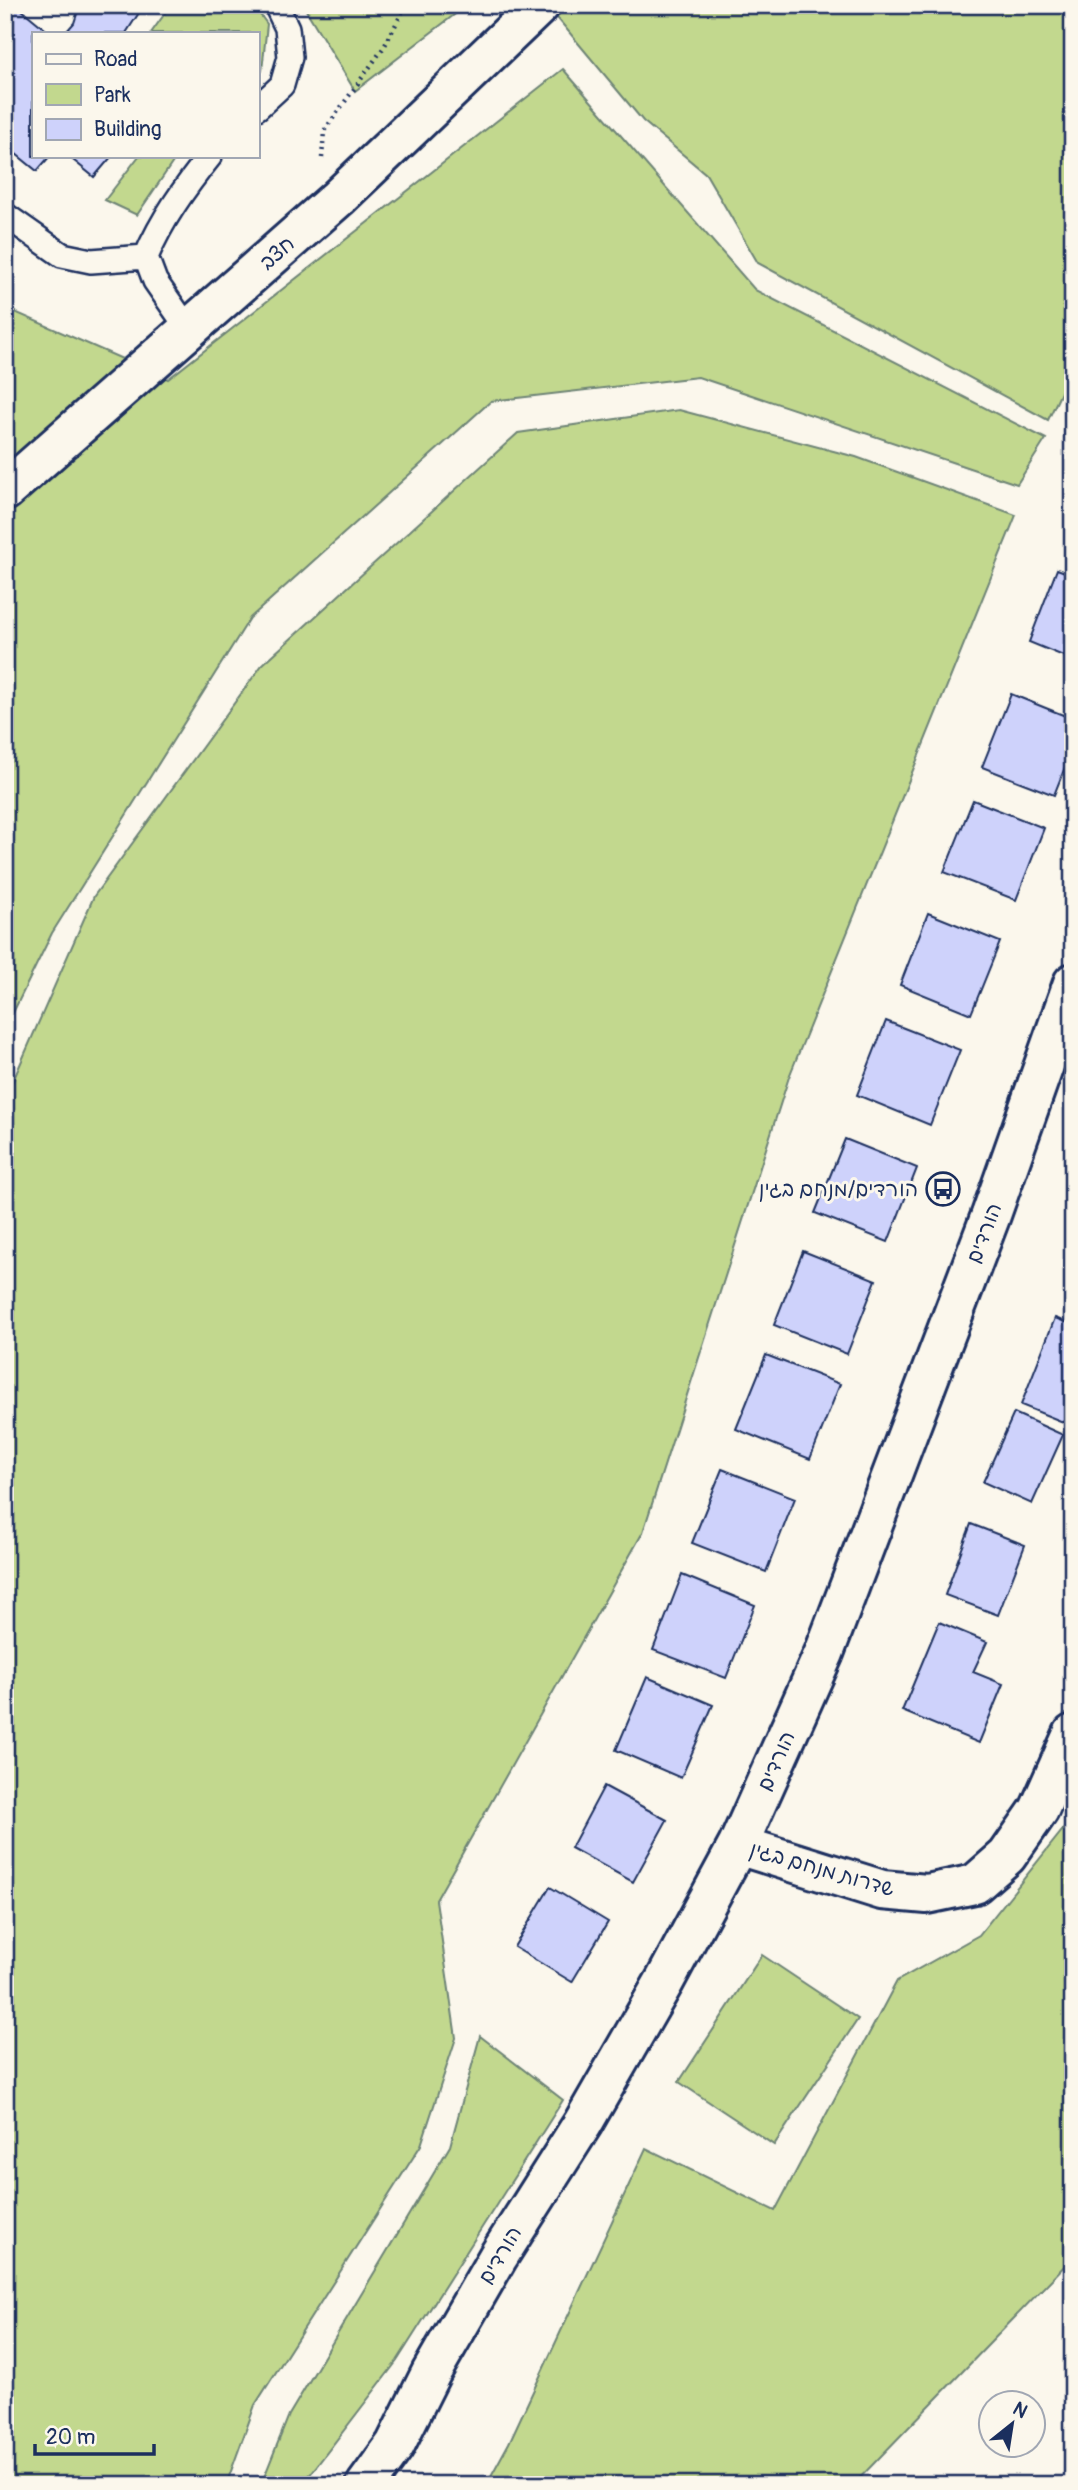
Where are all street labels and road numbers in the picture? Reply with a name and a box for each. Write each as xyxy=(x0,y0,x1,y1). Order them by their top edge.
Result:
street label: חצב xyxy=(254,231,301,276)
street label: הורדים xyxy=(961,1199,1008,1267)
street label: הורדים xyxy=(751,1727,802,1795)
street label: שדרות מנחם בגין xyxy=(746,1836,897,1903)
street label: הורדים xyxy=(473,2221,528,2289)

